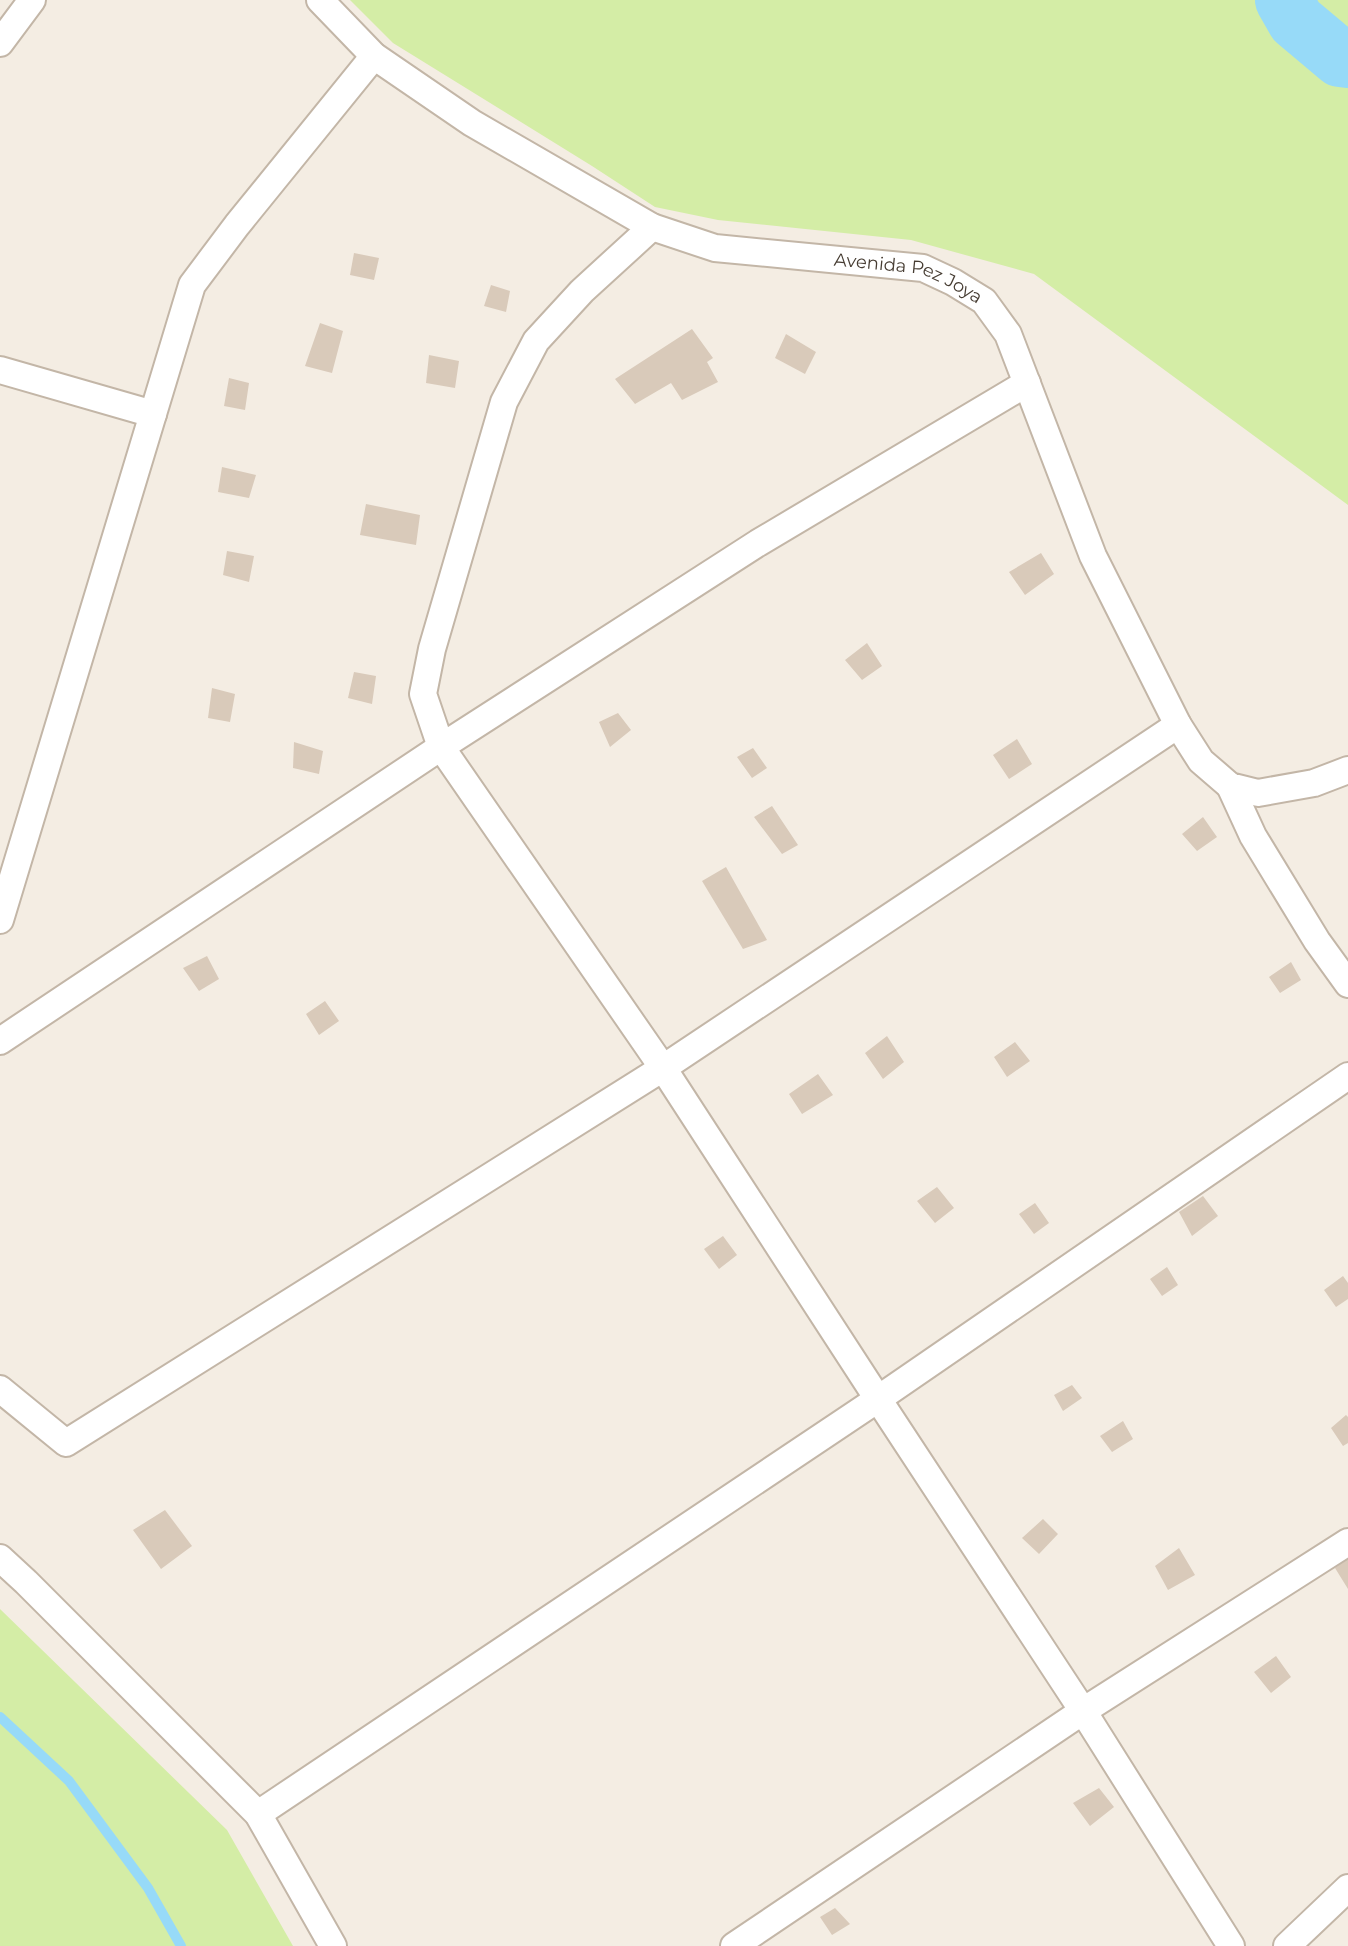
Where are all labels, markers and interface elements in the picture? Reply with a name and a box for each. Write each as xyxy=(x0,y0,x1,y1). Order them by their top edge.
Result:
street label: Avenida Pez Joya xyxy=(833,249,987,308)

